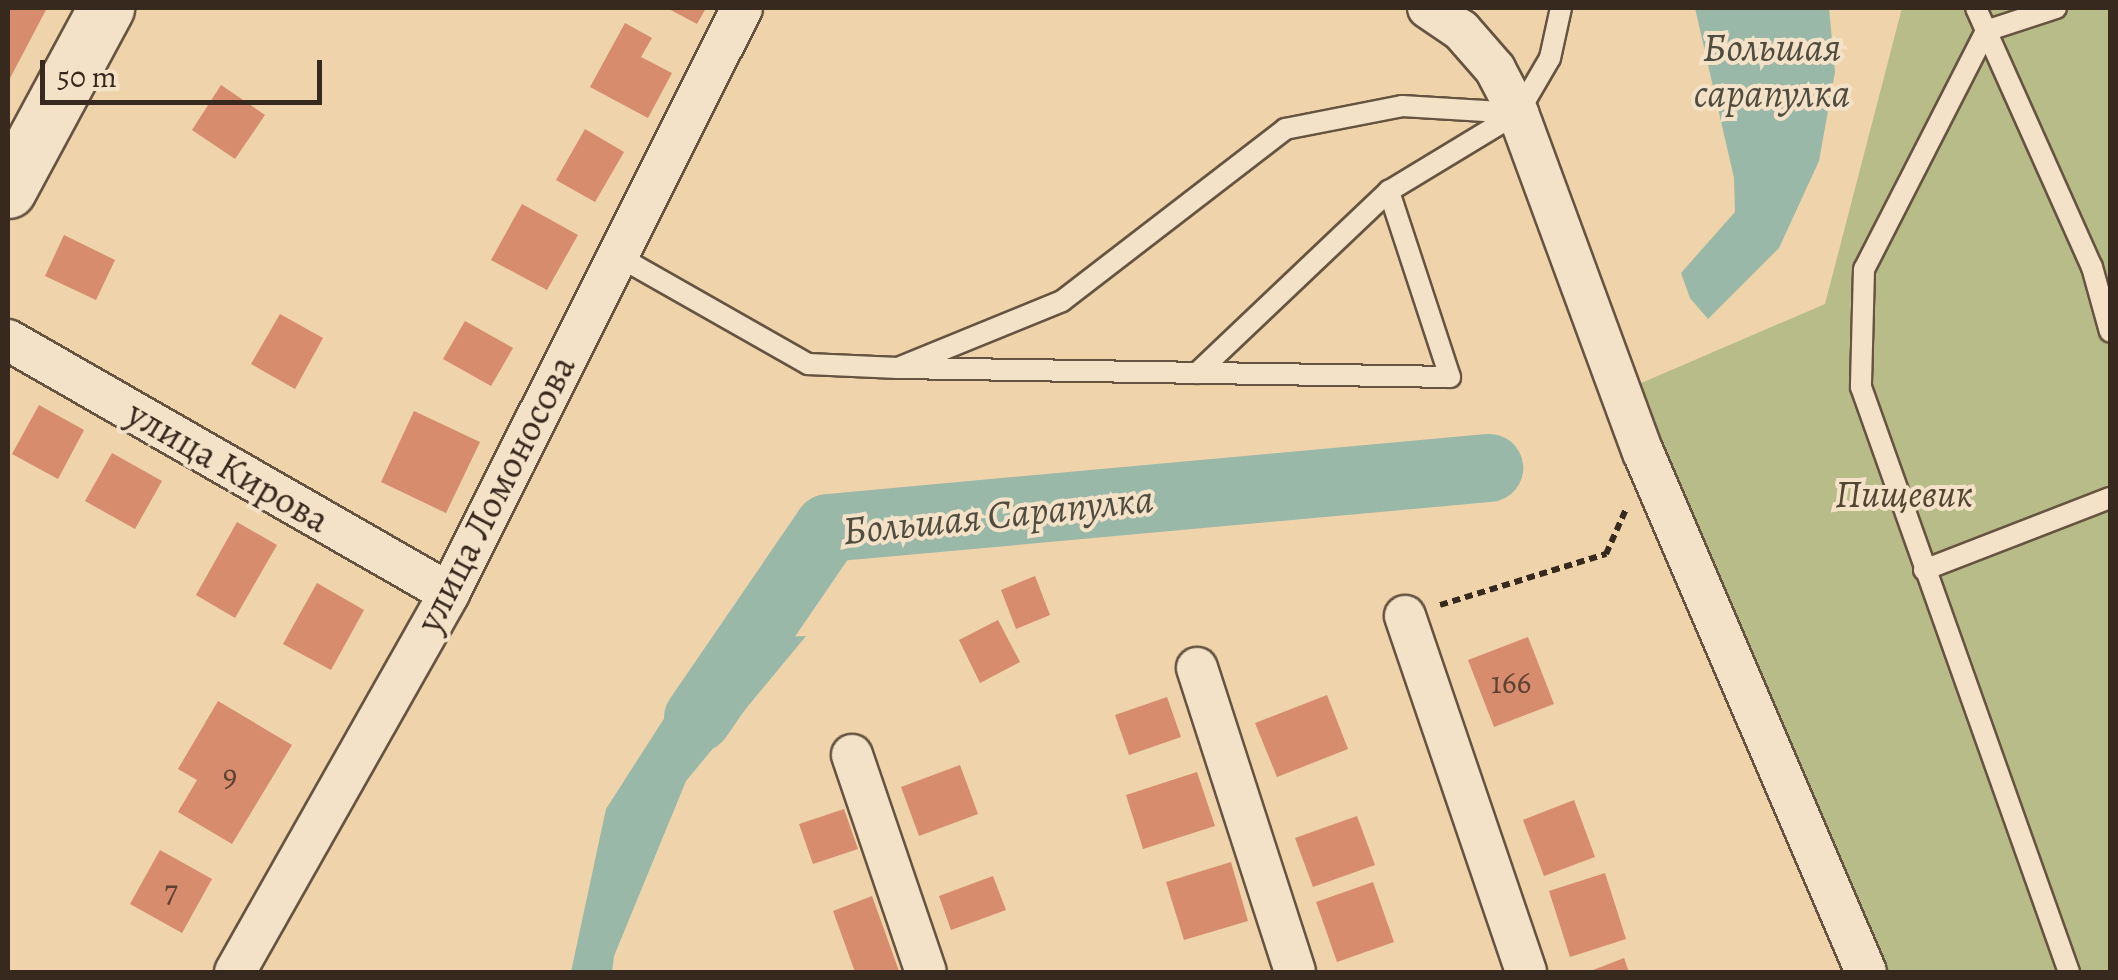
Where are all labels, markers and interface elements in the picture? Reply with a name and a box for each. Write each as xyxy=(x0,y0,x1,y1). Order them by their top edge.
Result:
water label: Большая сарапулка xyxy=(1694,24,1850,118)
scale bar xyxy=(45,40,328,102)
text: 50 m xyxy=(57,57,117,97)
street label: улица Ломоносова xyxy=(407,348,585,640)
street label: улица Кирова xyxy=(119,391,337,543)
park label: Пищевик xyxy=(1835,472,1973,518)
water label: Большая Сарапулка xyxy=(840,475,1156,555)
house number: 166 xyxy=(1491,663,1531,701)
house number: 9 xyxy=(223,756,237,794)
house number: 7 xyxy=(164,872,178,910)

